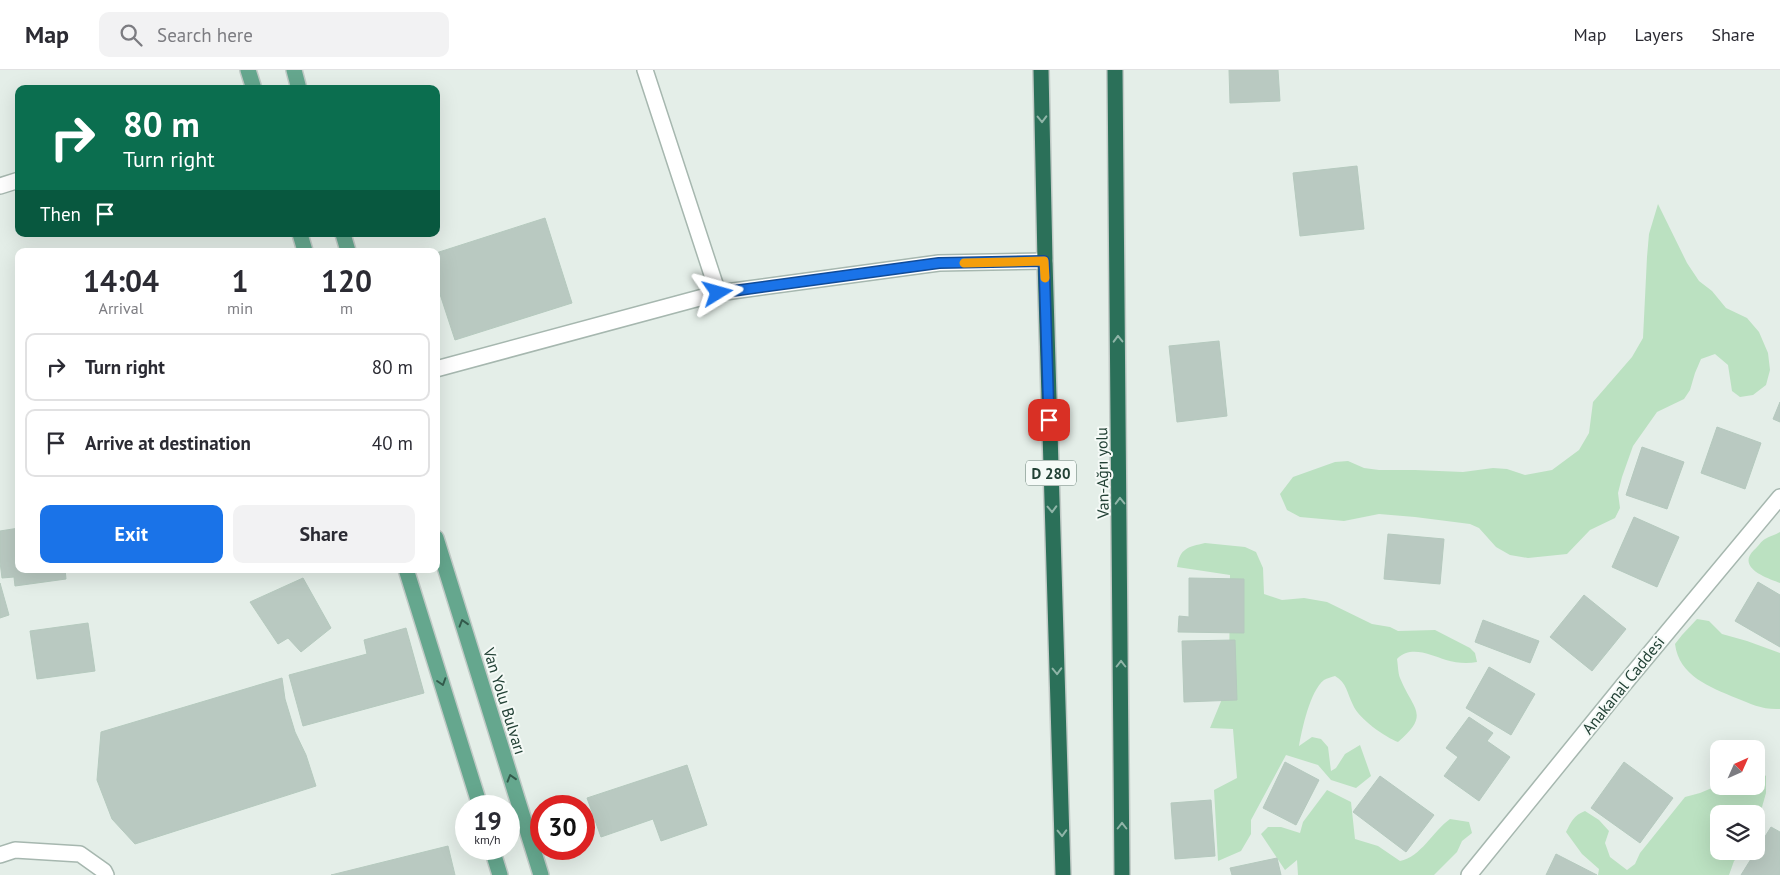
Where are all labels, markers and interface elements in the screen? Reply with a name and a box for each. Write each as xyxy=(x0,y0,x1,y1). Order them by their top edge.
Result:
search box xyxy=(99,12,449,57)
text: Map xyxy=(25,19,69,50)
icon: search xyxy=(117,21,145,49)
text: Search here xyxy=(157,23,253,47)
text: Map xyxy=(1574,23,1606,46)
text: Layers xyxy=(1634,23,1683,46)
text: Share xyxy=(1711,23,1755,46)
text: 80 m xyxy=(123,101,200,147)
icon: right xyxy=(40,105,105,170)
one-way arrow xyxy=(1037,115,1047,123)
text: Turn right xyxy=(123,145,215,173)
icon: arrive xyxy=(91,200,119,228)
text: Then xyxy=(40,202,81,226)
text: 14:04 xyxy=(83,261,159,300)
text: 1 xyxy=(232,261,249,300)
text: 120 xyxy=(321,261,372,300)
position arrow xyxy=(691,266,743,318)
text: Arrival xyxy=(99,298,143,318)
text: min xyxy=(227,298,253,318)
text: m xyxy=(340,298,353,318)
one-way arrow xyxy=(1113,335,1124,343)
icon: right xyxy=(42,353,70,381)
text: Turn right xyxy=(85,355,165,379)
text: 80 m xyxy=(372,355,413,379)
pin xyxy=(1028,399,1070,441)
icon: arrive xyxy=(1035,406,1063,434)
street label: Van-Ağrı yolu xyxy=(1091,427,1113,520)
icon: arrive xyxy=(42,429,70,457)
text: Arrive at destination xyxy=(85,431,251,455)
text: 40 m xyxy=(372,431,413,455)
road number: D 280 xyxy=(1026,460,1076,486)
one-way arrow xyxy=(1115,497,1125,505)
button: Exit xyxy=(40,505,223,563)
button: Share xyxy=(233,505,415,563)
one-way arrow xyxy=(1047,505,1057,513)
one-way arrow xyxy=(458,620,468,628)
street label: Anakanal Caddesi xyxy=(1577,632,1669,738)
street label: Van Yolu Bulvarı xyxy=(479,644,531,757)
one-way arrow xyxy=(1116,660,1126,668)
one-way arrow xyxy=(1052,668,1062,675)
one-way arrow xyxy=(436,677,446,686)
north arrow xyxy=(1710,740,1765,795)
map controls xyxy=(1710,740,1765,860)
one-way arrow xyxy=(507,775,517,783)
speed limit sign: 30 xyxy=(530,795,595,860)
text: 19 xyxy=(473,805,502,837)
button: layers xyxy=(1710,805,1765,860)
one-way arrow xyxy=(1117,822,1127,830)
one-way arrow xyxy=(1057,830,1067,838)
text: km/h xyxy=(474,832,501,847)

